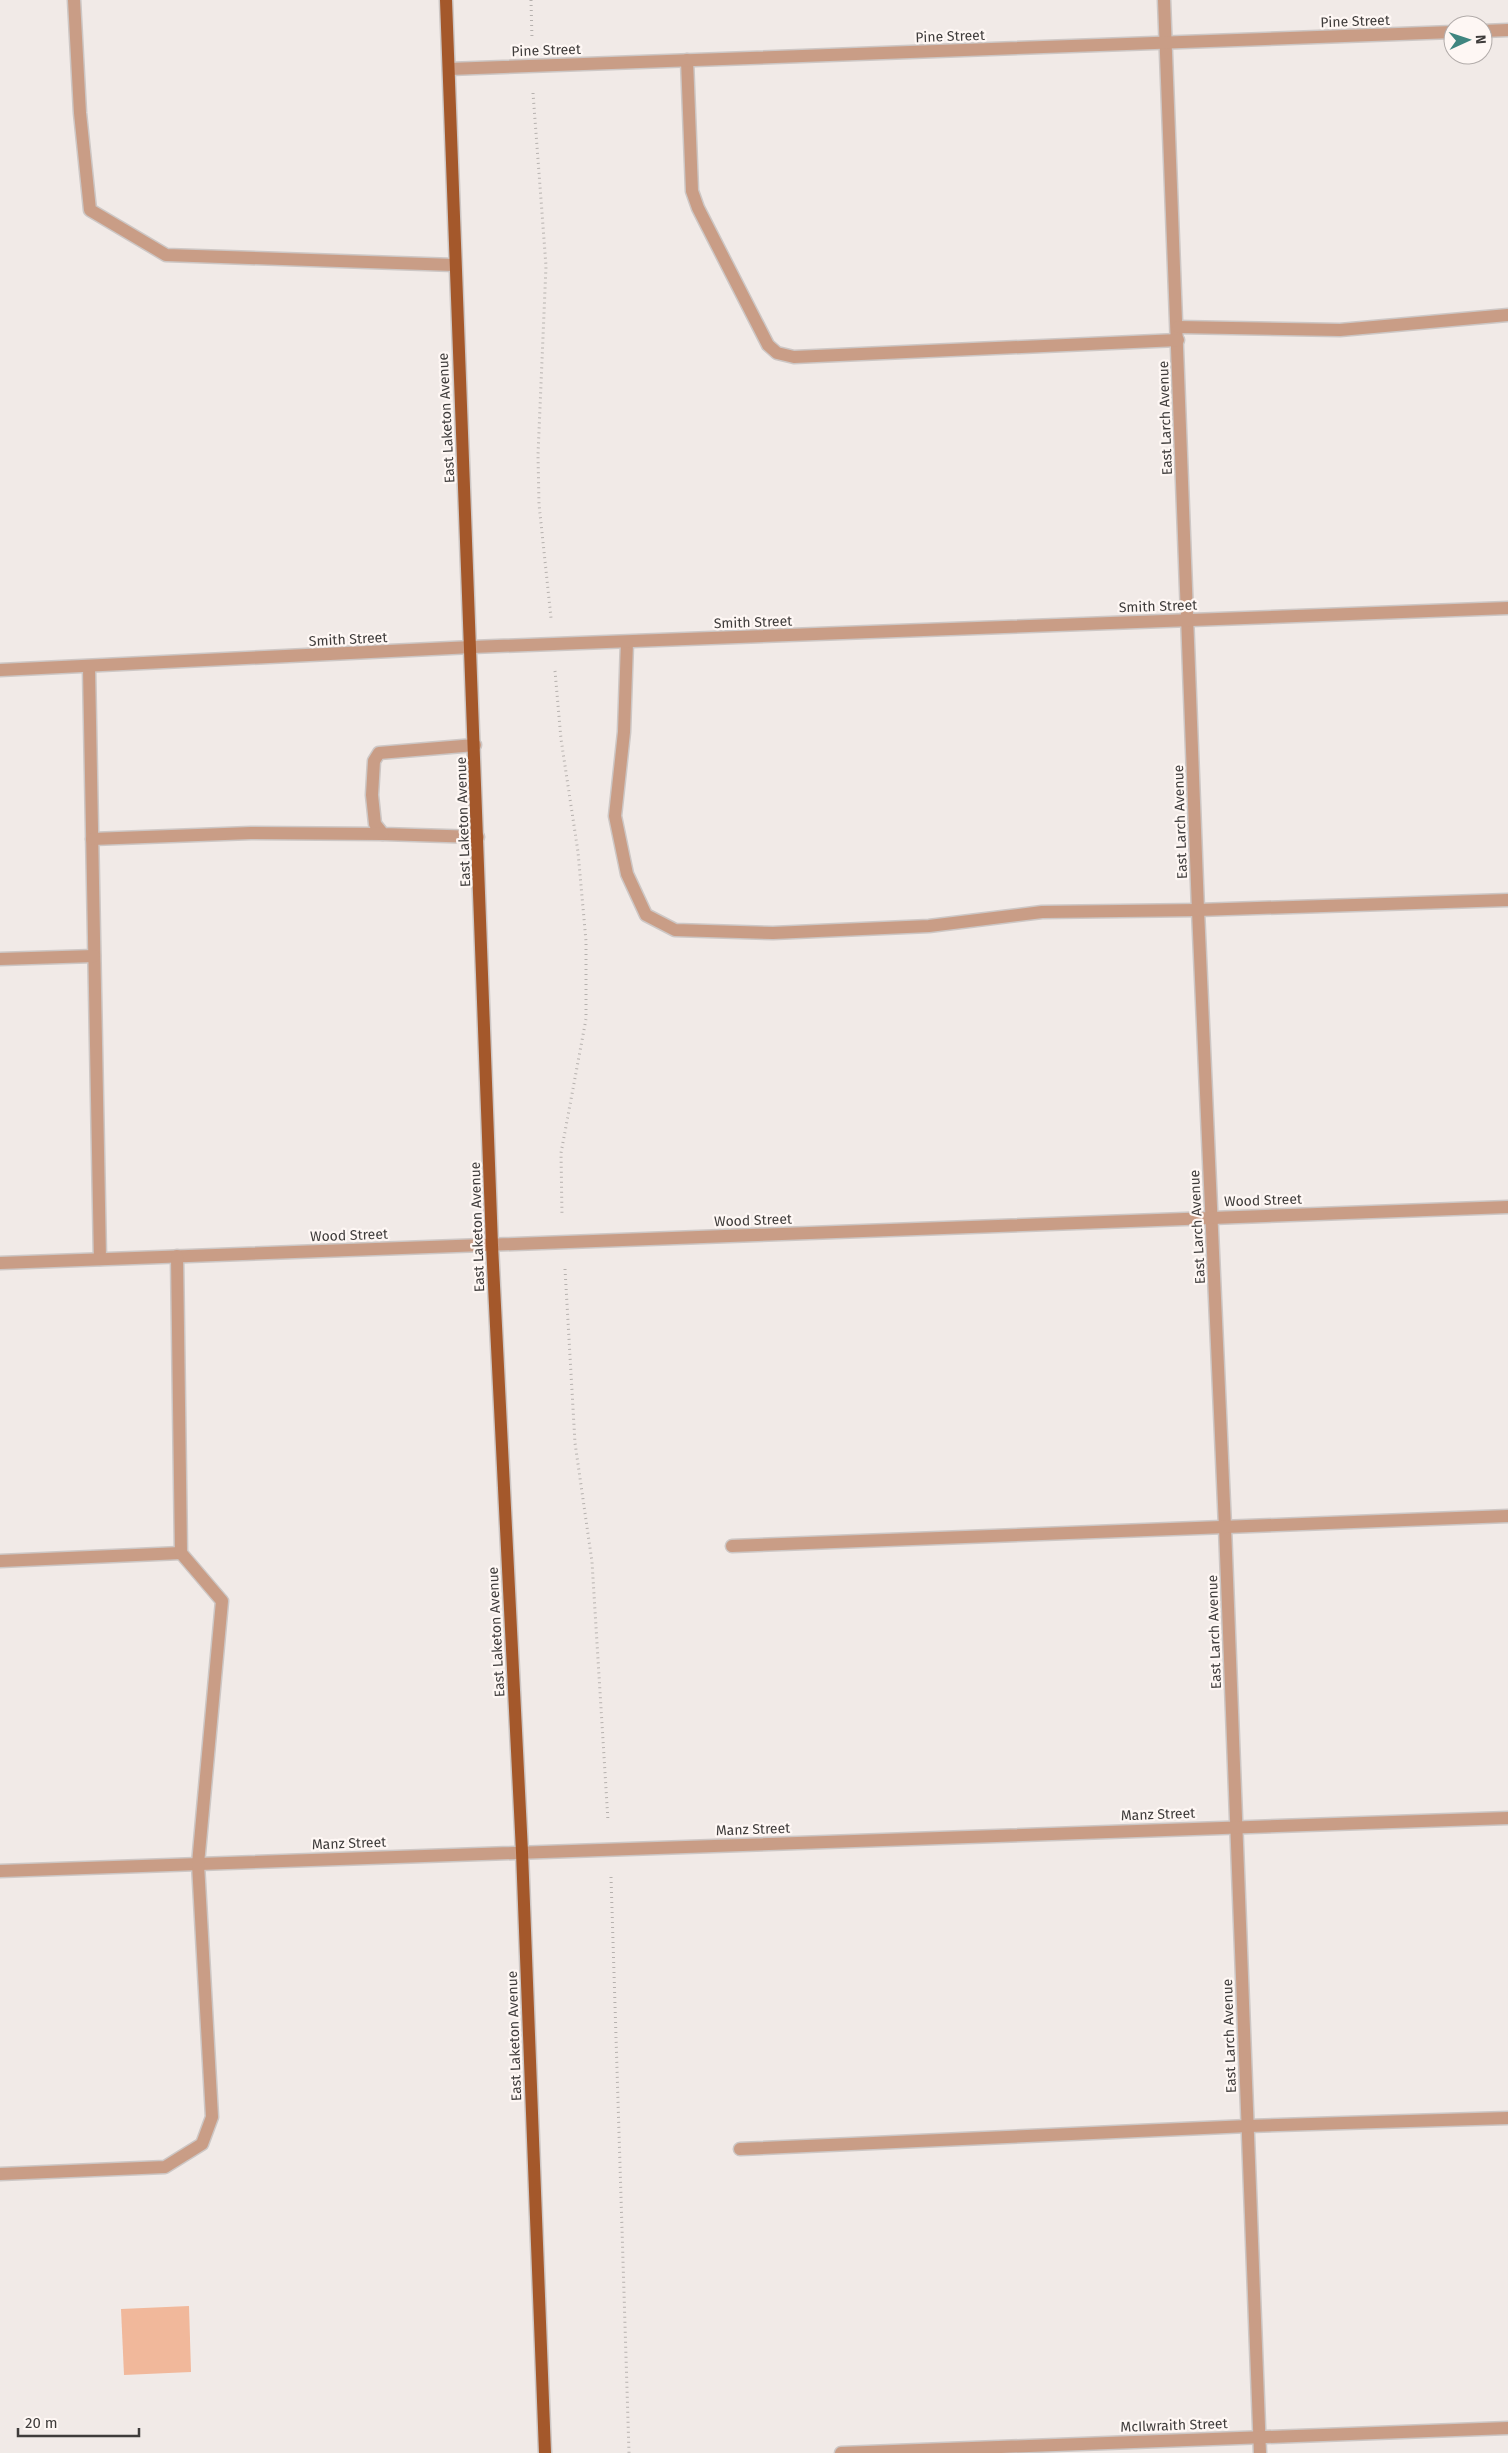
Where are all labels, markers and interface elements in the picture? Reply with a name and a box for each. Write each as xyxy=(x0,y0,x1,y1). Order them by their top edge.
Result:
street label: Pine Street xyxy=(1320,12,1391,31)
north arrow xyxy=(1443,15,1493,65)
street label: Pine Street xyxy=(915,27,986,46)
text: N xyxy=(1472,34,1489,44)
street label: Pine Street xyxy=(511,41,582,60)
street label: East Laketon Avenue xyxy=(435,352,458,484)
street label: East Larch Avenue xyxy=(1155,360,1176,476)
street label: Smith Street xyxy=(1118,597,1198,616)
street label: Smith Street xyxy=(713,613,793,632)
street label: Smith Street xyxy=(308,629,389,650)
street label: East Laketon Avenue xyxy=(453,756,474,888)
street label: East Larch Avenue xyxy=(1170,764,1191,880)
street label: East Laketon Avenue xyxy=(467,1161,488,1293)
street label: East Larch Avenue xyxy=(1186,1169,1209,1285)
street label: Wood Street xyxy=(1224,1191,1303,1210)
street label: Wood Street xyxy=(714,1211,793,1230)
street label: Wood Street xyxy=(310,1226,389,1245)
street label: East Laketon Avenue xyxy=(485,1566,508,1698)
street label: East Larch Avenue xyxy=(1204,1574,1225,1690)
street label: Manz Street xyxy=(1120,1805,1196,1824)
street label: Manz Street xyxy=(715,1820,791,1839)
street label: Manz Street xyxy=(311,1834,387,1853)
street label: East Laketon Avenue xyxy=(504,1970,525,2102)
street label: East Larch Avenue xyxy=(1219,1978,1240,2094)
scale bar xyxy=(18,2406,139,2438)
text: 20 m xyxy=(25,2414,58,2432)
street label: McIlwraith Street xyxy=(1120,2415,1229,2436)

